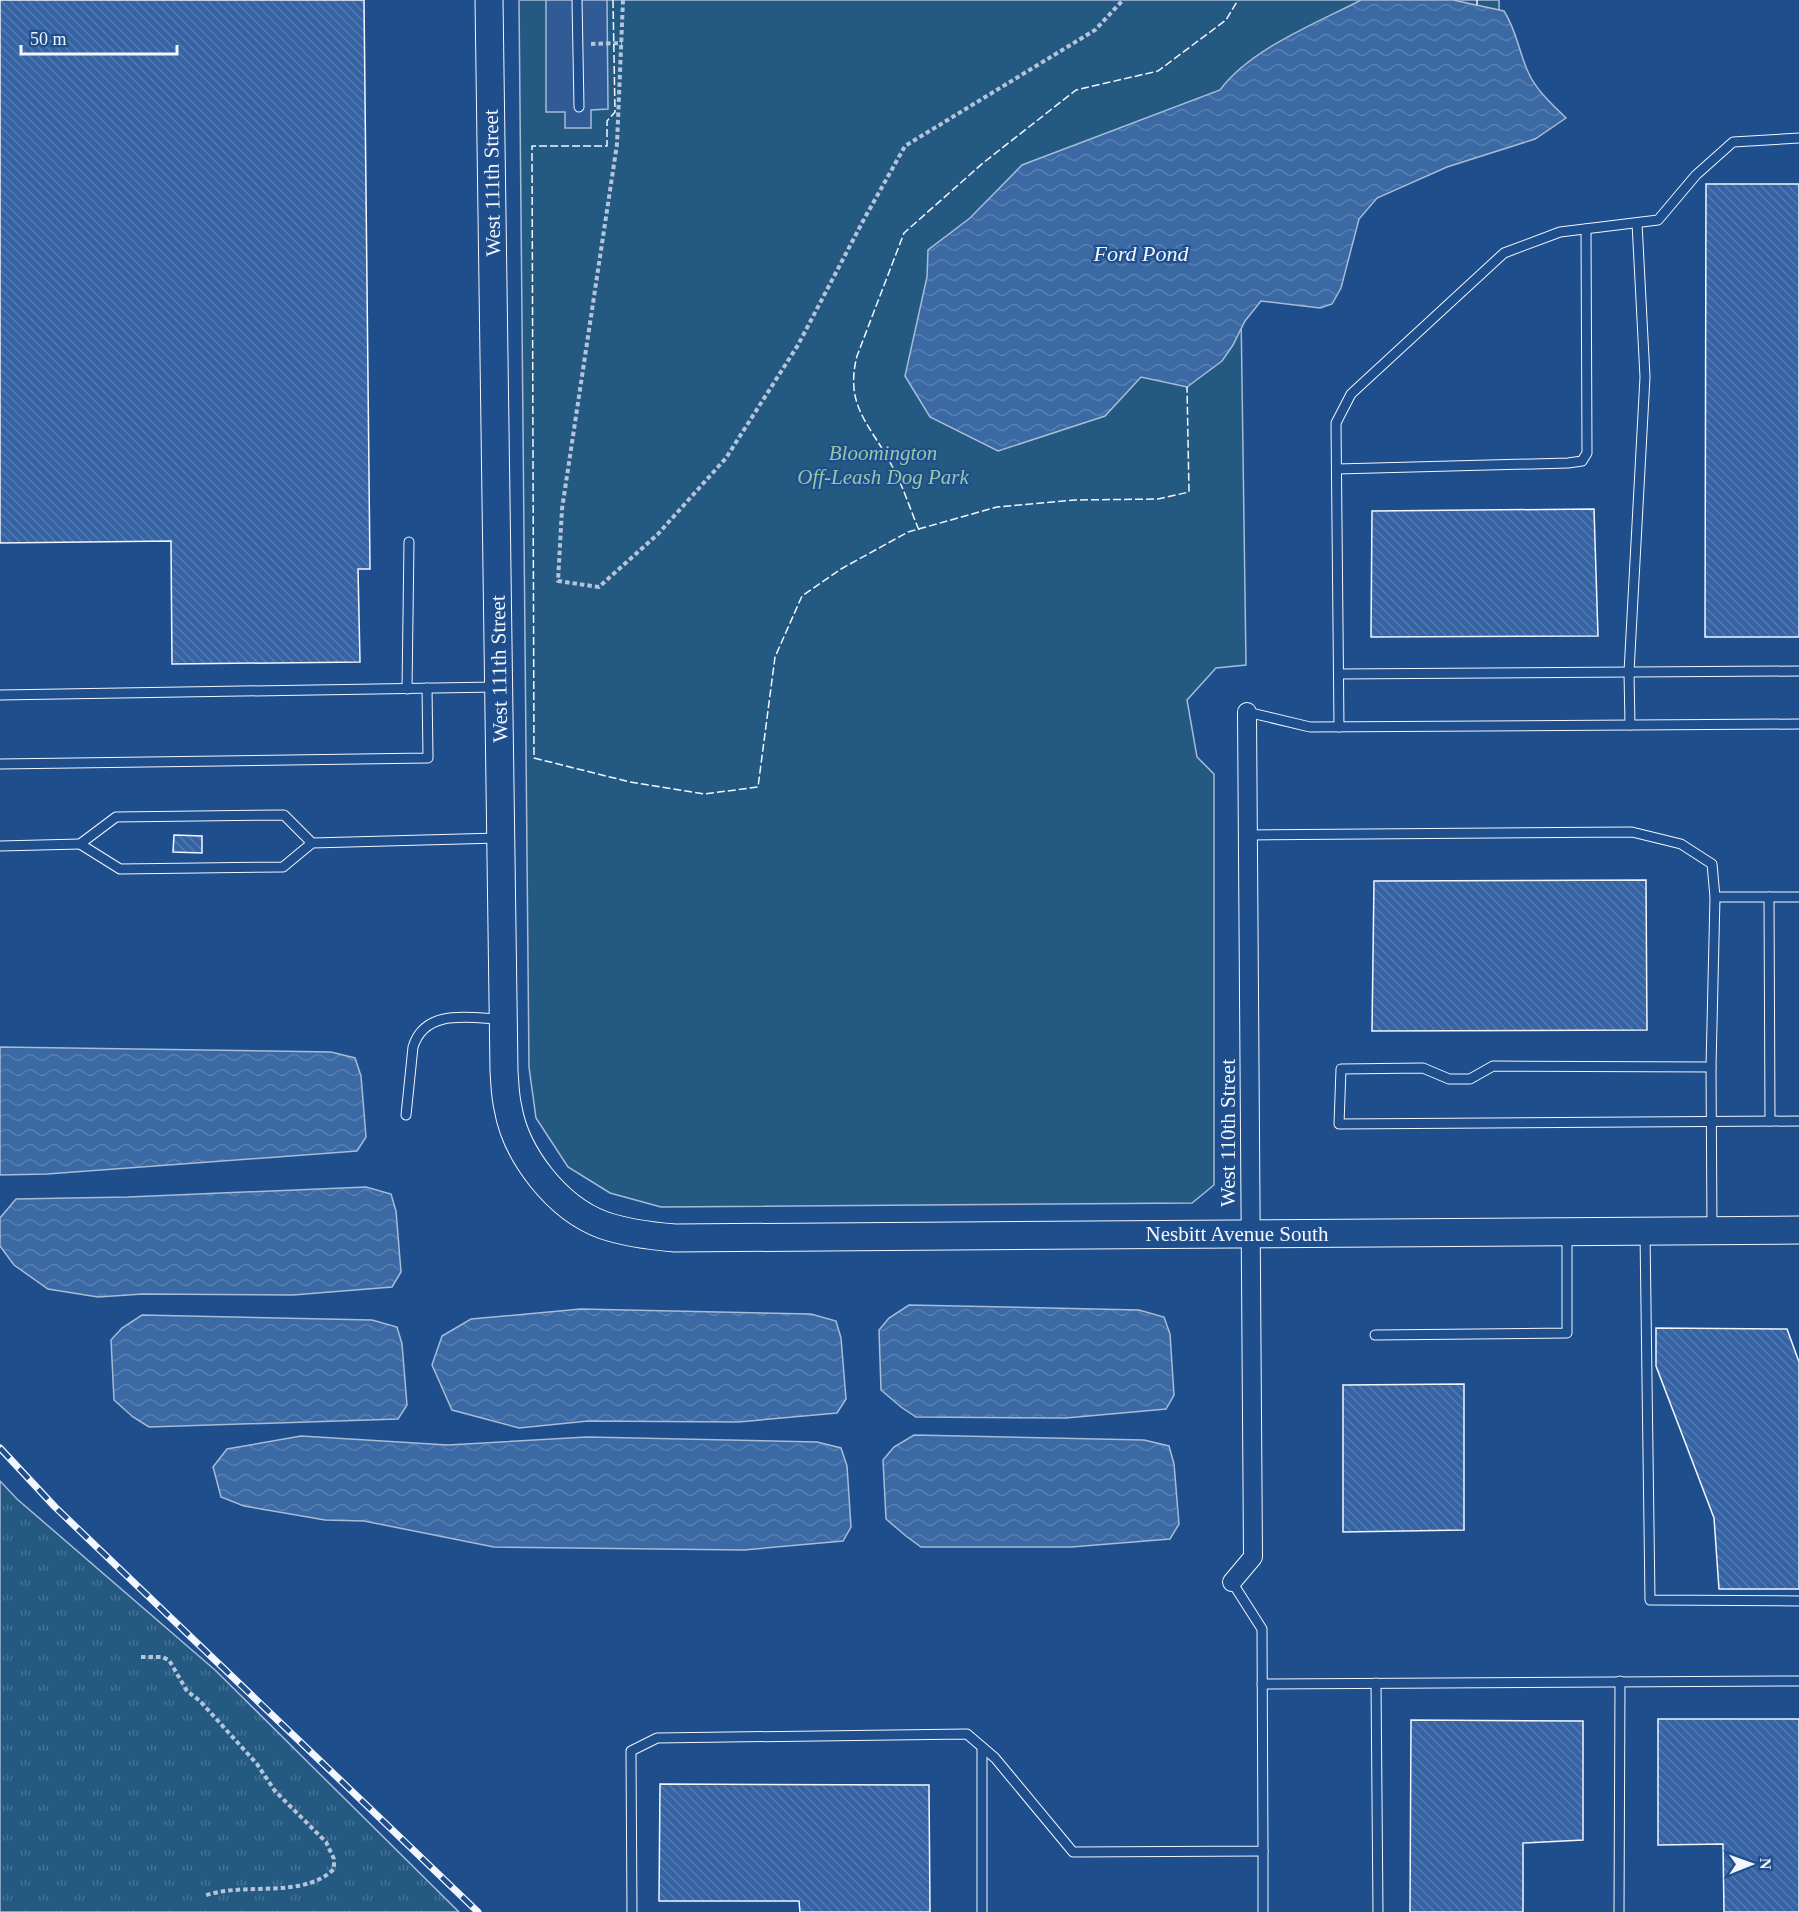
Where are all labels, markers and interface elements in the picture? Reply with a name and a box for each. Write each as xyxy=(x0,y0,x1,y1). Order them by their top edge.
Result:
scale bar xyxy=(21,18,177,56)
text: 50 m xyxy=(30,29,67,49)
street label: West 111th Street xyxy=(479,109,505,257)
water label: Ford Pond xyxy=(1092,241,1190,266)
park label: Bloomington Off-Leash Dog Park xyxy=(797,441,969,489)
street label: West 111th Street xyxy=(486,595,512,743)
street label: West 110th Street xyxy=(1216,1059,1240,1207)
street label: Nesbitt Avenue South xyxy=(1146,1222,1329,1246)
north arrow xyxy=(1721,1834,1781,1894)
text: N xyxy=(1757,1858,1774,1870)

